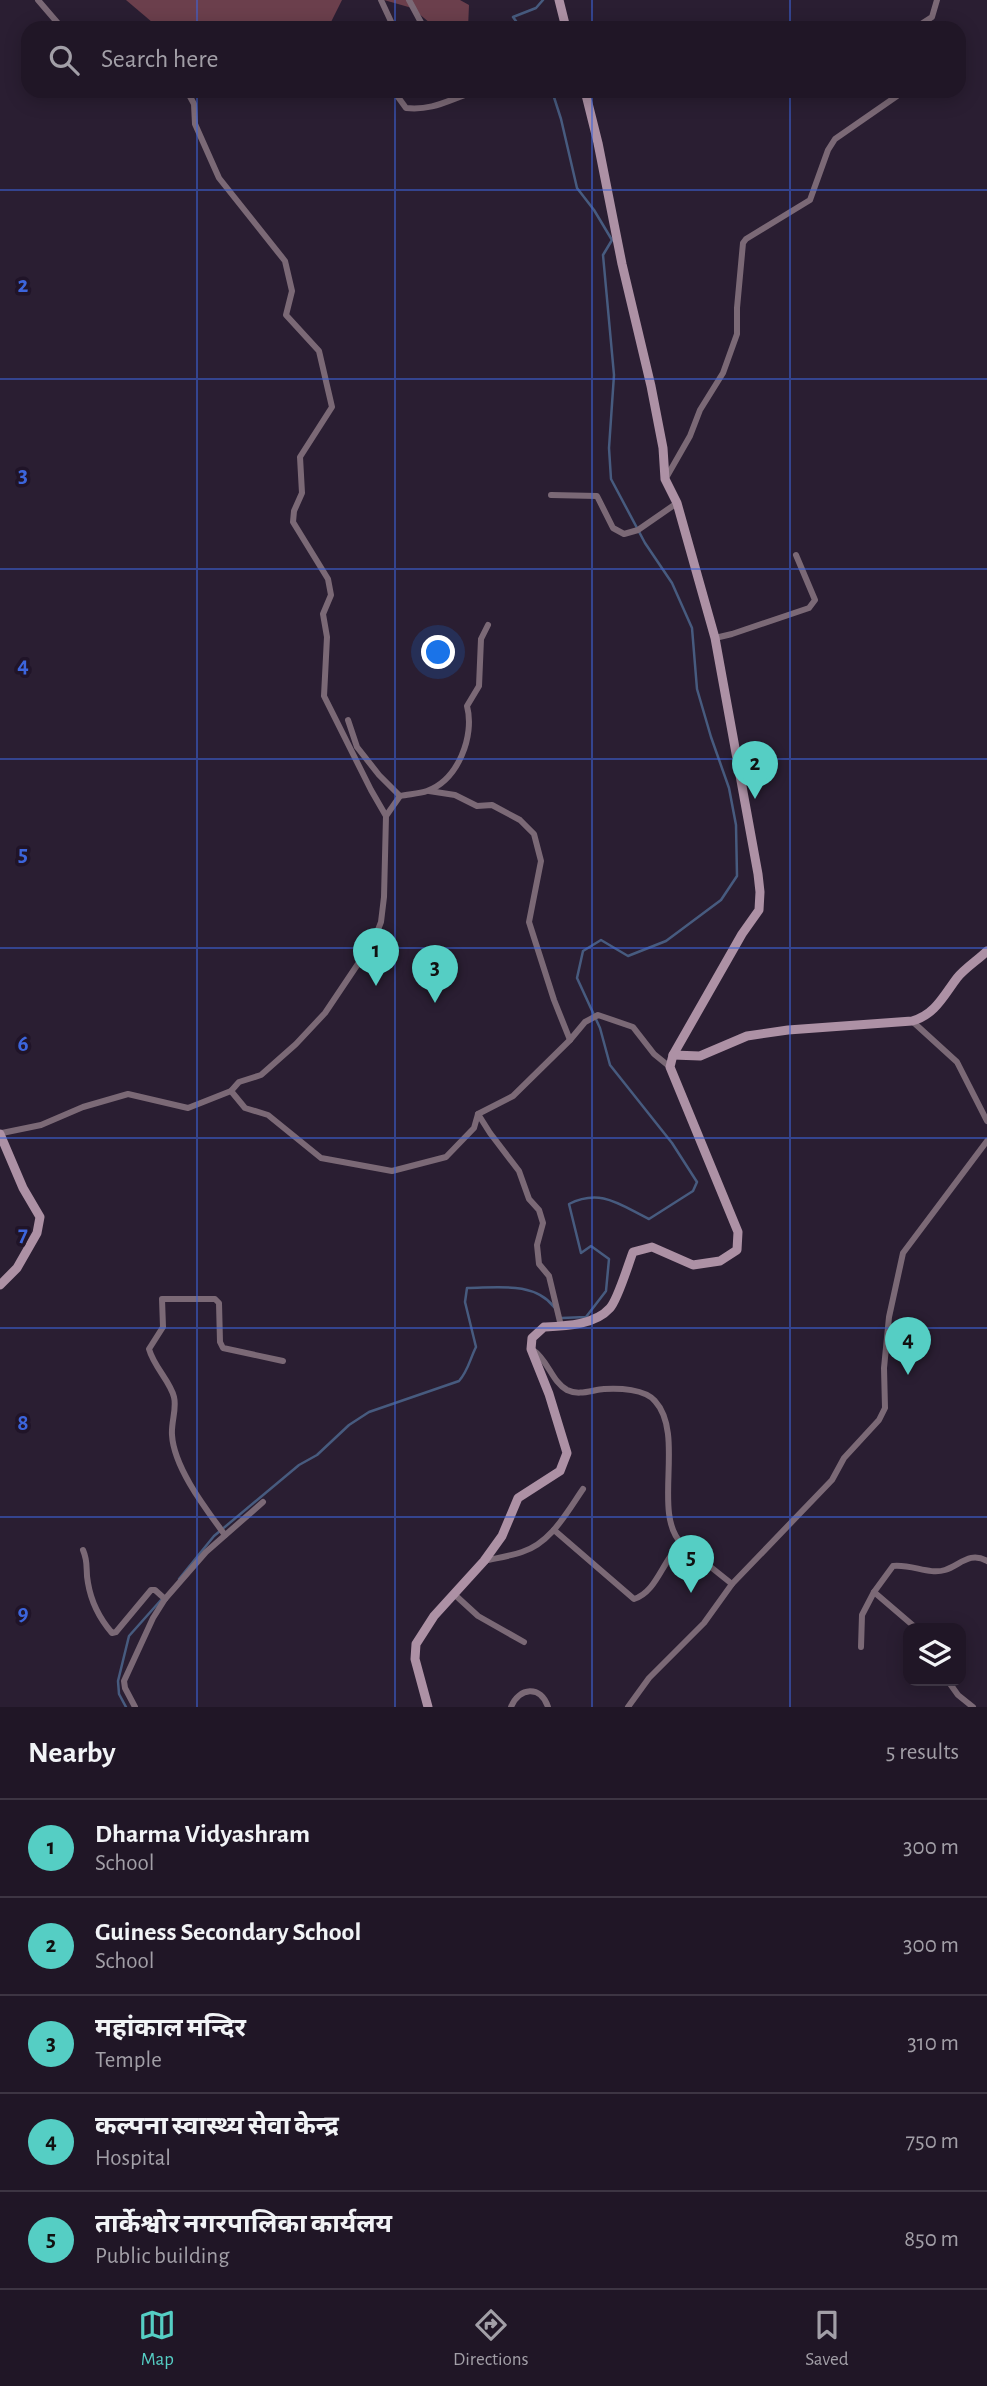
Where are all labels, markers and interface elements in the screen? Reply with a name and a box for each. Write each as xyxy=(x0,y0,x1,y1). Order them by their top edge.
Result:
search box xyxy=(21,21,966,98)
icon: search xyxy=(45,41,83,79)
text: Search here xyxy=(101,46,219,72)
text: 2 xyxy=(18,274,29,297)
text: 3 xyxy=(18,464,28,487)
your location xyxy=(421,635,455,669)
text: 4 xyxy=(17,654,29,677)
pin: 2 xyxy=(732,741,778,799)
text: 5 xyxy=(18,843,28,866)
pin: 1 xyxy=(353,928,399,986)
pin: 3 xyxy=(412,945,458,1003)
text: 6 xyxy=(17,1033,29,1056)
text: 7 xyxy=(18,1223,28,1246)
pin: 4 xyxy=(885,1317,931,1375)
text: 8 xyxy=(17,1412,29,1435)
pin: 5 xyxy=(668,1535,714,1593)
text: 9 xyxy=(17,1602,29,1625)
map controls xyxy=(903,1623,966,1686)
button: layers xyxy=(903,1623,966,1686)
text: Nearby xyxy=(28,1738,116,1768)
text: 5 results xyxy=(886,1741,959,1764)
text: Dharma Vidyashram xyxy=(95,1821,310,1847)
text: 1 xyxy=(47,1836,55,1859)
text: 300 m xyxy=(903,1836,959,1859)
text: School xyxy=(95,1852,154,1875)
text: Guiness Secondary School xyxy=(95,1919,361,1945)
text: 2 xyxy=(46,1934,56,1957)
text: 300 m xyxy=(903,1934,959,1957)
text: School xyxy=(95,1950,154,1973)
text: महांकाल मन्दिर xyxy=(95,2015,246,2041)
text: 3 xyxy=(46,2032,56,2055)
text: 310 m xyxy=(907,2032,959,2055)
text: Temple xyxy=(95,2049,162,2072)
text: कल्पना स्वास्थ्य सेवा केन्द्र xyxy=(95,2113,339,2139)
text: 4 xyxy=(45,2130,57,2153)
text: 750 m xyxy=(905,2130,959,2153)
text: Hospital xyxy=(95,2147,171,2170)
text: तार्केश्वोर नगरपालिका कार्यलय xyxy=(95,2211,392,2237)
text: 5 xyxy=(46,2228,56,2251)
text: 850 m xyxy=(904,2228,959,2251)
text: Public building xyxy=(95,2245,229,2268)
tab: Map xyxy=(138,2306,176,2371)
tab: Directions xyxy=(453,2306,529,2371)
tab: Saved xyxy=(805,2306,849,2371)

